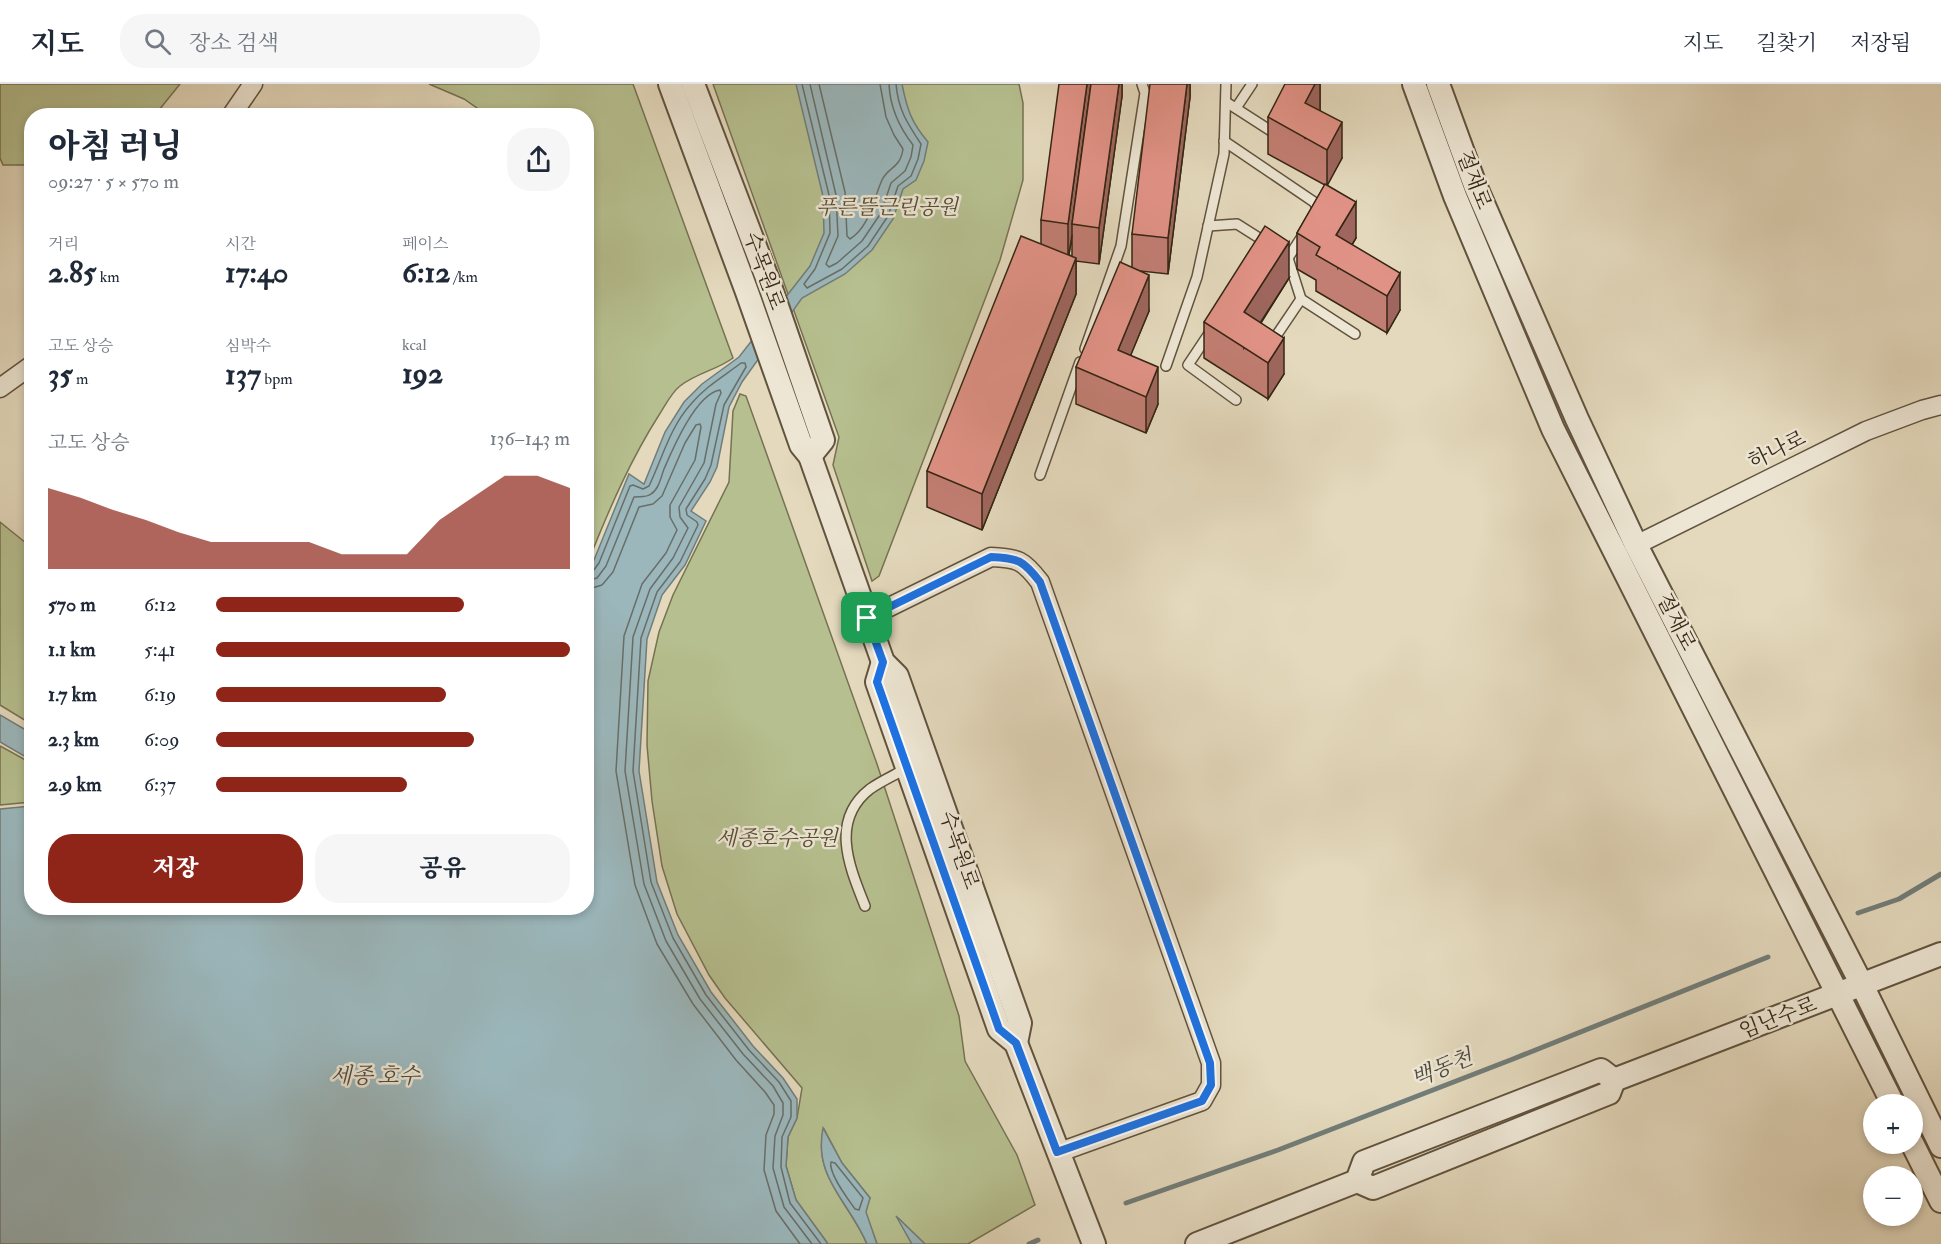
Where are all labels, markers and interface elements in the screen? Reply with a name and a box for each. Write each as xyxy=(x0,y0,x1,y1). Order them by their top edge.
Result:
search box xyxy=(120,14,540,68)
icon: search xyxy=(141,25,174,58)
text: 지도 xyxy=(30,27,84,62)
text: 장소 검색 xyxy=(189,29,279,57)
text: 지도 xyxy=(1683,30,1723,57)
text: 길찾기 xyxy=(1756,30,1817,57)
text: 저장됨 xyxy=(1850,30,1911,57)
text: 아침 러닝 xyxy=(48,126,182,167)
button: share xyxy=(507,128,570,191)
street label: 절재로 xyxy=(1450,147,1498,213)
text: 09:27 · 5 × 570 m xyxy=(48,169,179,194)
park label: 푸른뜰근린공원 xyxy=(816,194,960,221)
street label: 수목원로 xyxy=(737,228,791,314)
text: 거리 xyxy=(48,234,79,254)
text: 시간 xyxy=(225,234,256,254)
text: 페이스 xyxy=(402,234,448,254)
text: 2.85 xyxy=(48,254,96,291)
text: 17:40 xyxy=(225,254,288,291)
text: 6:12 xyxy=(402,254,450,291)
text: km xyxy=(96,267,120,287)
text: /km xyxy=(450,267,478,287)
text: kcal xyxy=(402,335,427,355)
text: 고도 상승 xyxy=(48,336,113,356)
text: 심박수 xyxy=(225,336,271,356)
text: 192 xyxy=(402,355,443,392)
text: 35 xyxy=(48,356,73,393)
text: 137 xyxy=(225,356,261,393)
text: m xyxy=(73,369,88,389)
text: bpm xyxy=(261,369,293,389)
street label: 하나로 xyxy=(1744,425,1810,475)
text: 136–143 m xyxy=(490,426,570,451)
text: 고도 상승 xyxy=(48,430,130,455)
street label: 절재로 xyxy=(1650,589,1702,655)
text: 570 m xyxy=(48,592,96,617)
text: 6:12 xyxy=(144,592,176,617)
pin xyxy=(841,592,892,643)
icon: arrive xyxy=(850,601,883,634)
text: 1.1 km xyxy=(48,637,95,662)
text: 5:41 xyxy=(144,637,176,662)
text: 1.7 km xyxy=(48,682,97,707)
text: 6:19 xyxy=(144,682,176,707)
text: 2.3 km xyxy=(48,727,99,752)
text: 6:09 xyxy=(144,727,180,752)
text: 2.9 km xyxy=(48,772,102,797)
text: 6:37 xyxy=(144,772,176,797)
street label: 수목원로 xyxy=(933,807,985,893)
park label: 세종호수공원 xyxy=(716,825,840,852)
button: 저장 xyxy=(48,834,303,903)
button: 공유 xyxy=(315,834,570,903)
street label: 임난수로 xyxy=(1735,991,1821,1045)
water label: 백동천 xyxy=(1407,1042,1478,1093)
water label: 세종 호수 xyxy=(330,1062,422,1090)
map controls xyxy=(1863,1094,1923,1226)
button: + xyxy=(1863,1094,1923,1154)
button: − xyxy=(1863,1166,1923,1226)

